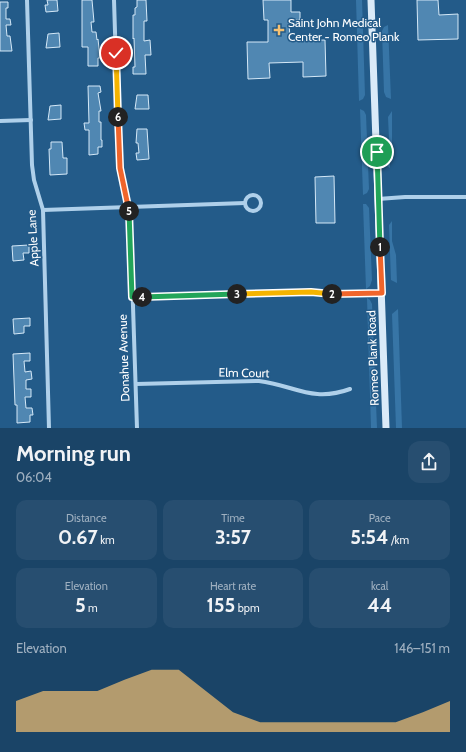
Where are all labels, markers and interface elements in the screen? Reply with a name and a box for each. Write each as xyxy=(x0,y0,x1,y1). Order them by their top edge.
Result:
place label: Saint John Medical Center - Romeo Plank xyxy=(288,15,400,44)
marker: Saint John Medical Center - Romeo Plank xyxy=(273,24,285,36)
pin xyxy=(99,36,133,70)
icon: check xyxy=(105,42,127,64)
pin: 6 xyxy=(108,107,128,127)
text: 6 xyxy=(115,110,121,124)
pin xyxy=(360,135,394,169)
icon: arrive xyxy=(366,141,388,163)
pin: 5 xyxy=(119,201,139,221)
text: 5 xyxy=(126,204,132,218)
street label: Apple Lane xyxy=(24,209,41,267)
pin: 1 xyxy=(370,237,390,257)
text: 1 xyxy=(378,240,382,254)
pin: 3 xyxy=(227,284,247,304)
pin: 2 xyxy=(322,284,342,304)
pin: 4 xyxy=(132,287,152,307)
text: 3 xyxy=(234,287,240,301)
text: 2 xyxy=(329,287,335,301)
text: 4 xyxy=(139,290,145,304)
street label: Romeo Plank Road xyxy=(363,310,382,406)
street label: Donahue Avenue xyxy=(114,314,133,402)
street label: Elm Court xyxy=(219,365,269,380)
text: Morning run xyxy=(16,440,131,467)
button: share xyxy=(408,441,450,483)
text: 06:04 xyxy=(16,469,52,485)
text: Distance xyxy=(66,511,107,525)
text: Time xyxy=(221,511,245,525)
text: Pace xyxy=(369,511,391,525)
text: 0.67 xyxy=(58,525,98,549)
text: 3:57 xyxy=(215,525,251,549)
text: 5:54 xyxy=(350,525,389,549)
text: km xyxy=(98,533,115,547)
text: /km xyxy=(389,533,409,547)
text: Elevation xyxy=(65,579,108,593)
text: Heart rate xyxy=(210,579,256,593)
text: kcal xyxy=(371,579,388,593)
text: 5 xyxy=(75,593,86,617)
text: 155 xyxy=(206,593,235,617)
text: 44 xyxy=(367,593,392,617)
text: m xyxy=(86,601,98,615)
text: bpm xyxy=(235,601,260,615)
text: Elevation xyxy=(16,640,67,656)
text: 146–151 m xyxy=(394,640,450,656)

